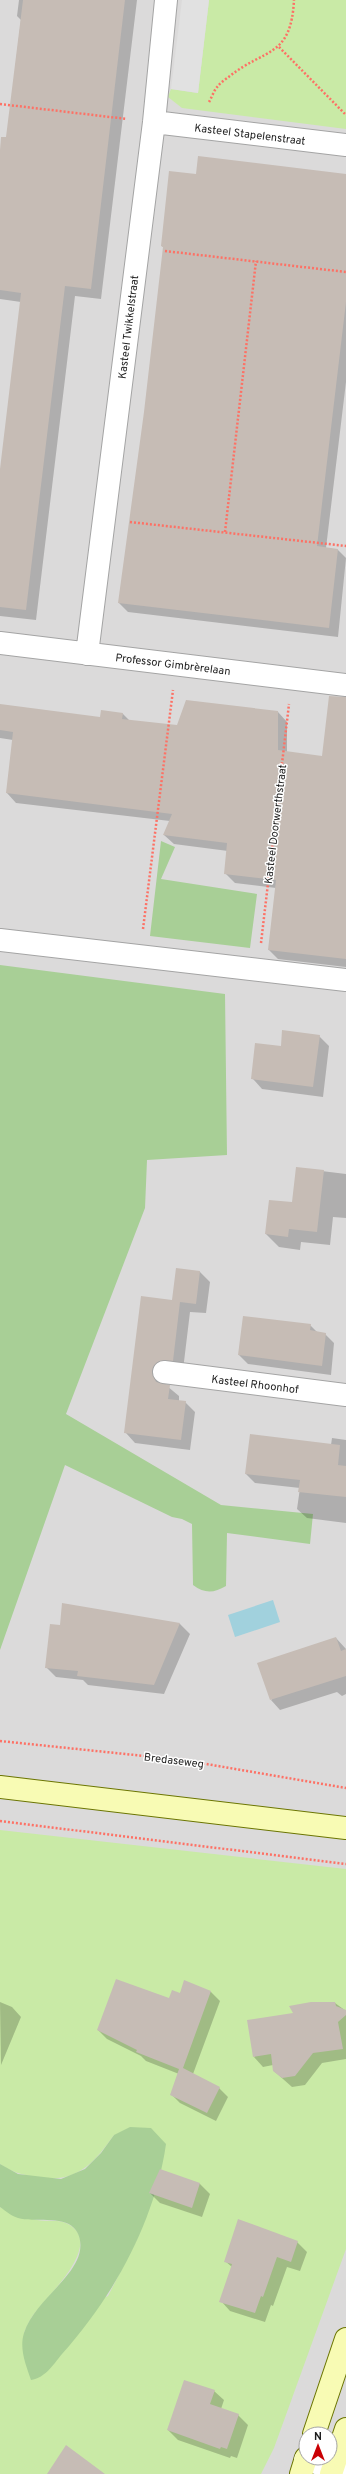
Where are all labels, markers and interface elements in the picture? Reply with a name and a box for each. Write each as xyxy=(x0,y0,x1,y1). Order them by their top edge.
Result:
street label: Kasteel Stapelenstraat xyxy=(194,121,306,149)
street label: Kasteel Twikkelstraat xyxy=(116,275,142,380)
street label: Professor Gimbrèrelaan xyxy=(114,651,231,679)
street label: Kasteel Doorwerthstraat xyxy=(262,764,290,885)
street label: Kasteel Rhoonhof xyxy=(210,1373,300,1397)
street label: Bredaseweg xyxy=(143,1750,205,1772)
north arrow xyxy=(298,2426,338,2466)
text: N xyxy=(314,2430,322,2444)

